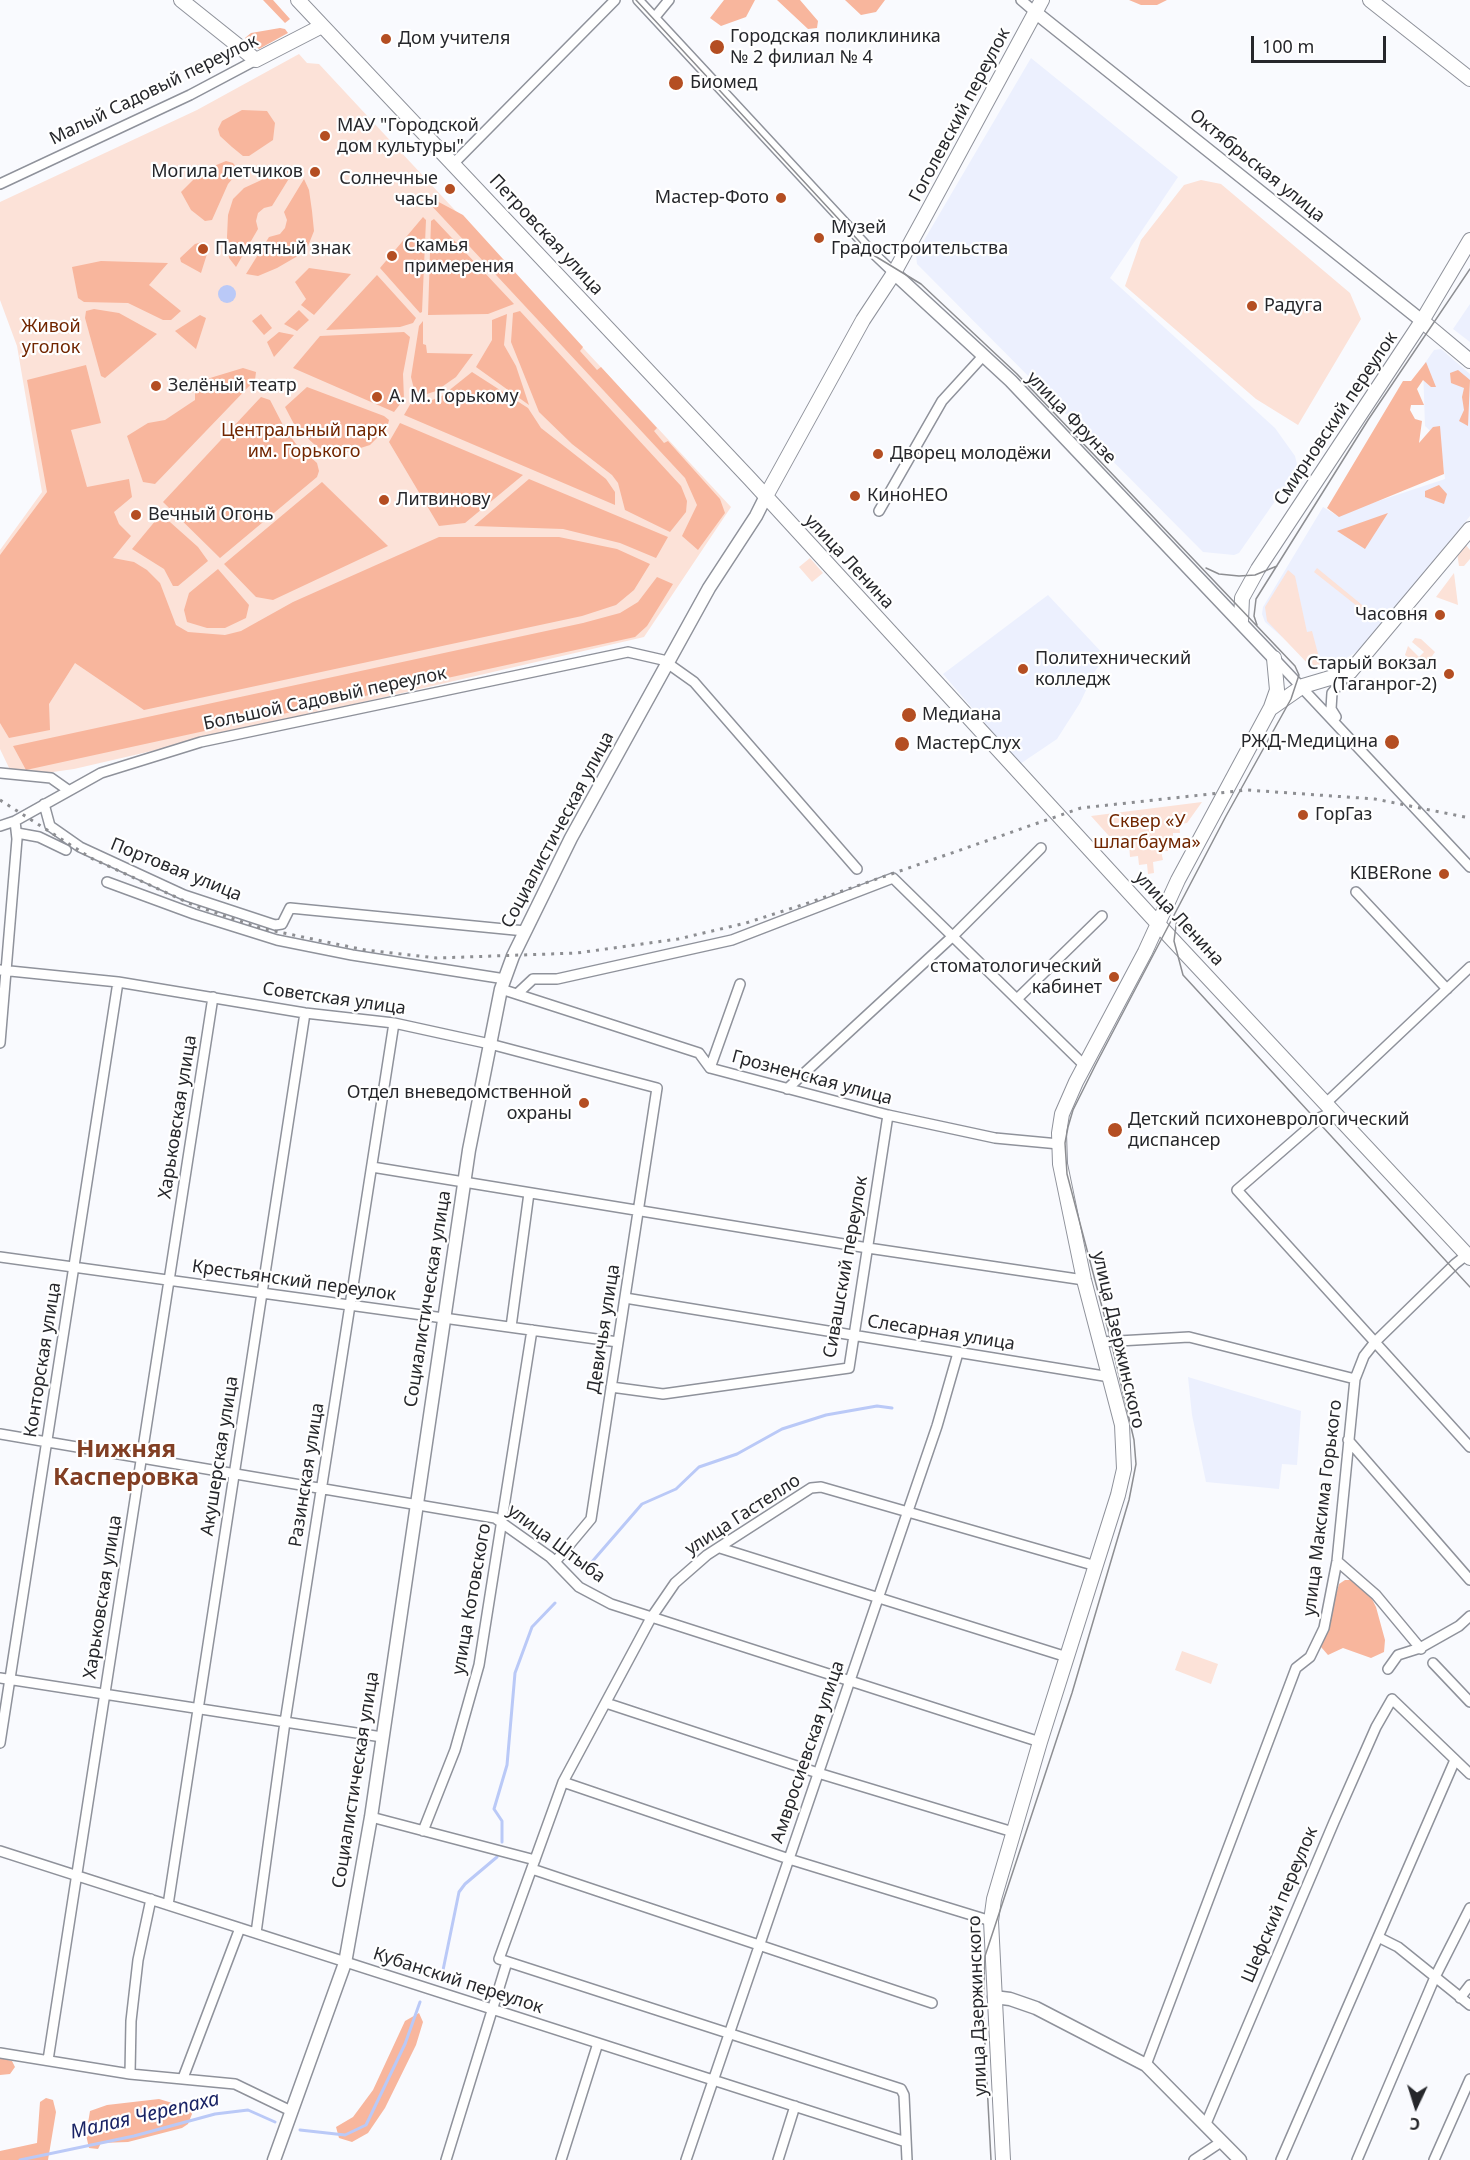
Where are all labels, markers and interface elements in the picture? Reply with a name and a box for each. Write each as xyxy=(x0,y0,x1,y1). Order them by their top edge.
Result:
street label: Гоголевский переулок xyxy=(905,24,1015,206)
scale bar xyxy=(1254,24,1389,62)
place label: Городская поликлиника № 2 филиал № 4 xyxy=(730,26,941,68)
place label: Дом учителя xyxy=(398,28,510,50)
street label: Малый Садовый переулок xyxy=(46,30,262,150)
marker: Дом учителя xyxy=(379,32,393,46)
text: 100 m xyxy=(1262,34,1314,58)
marker: Городская поликлиника № 2 филиал № 4 xyxy=(708,38,726,56)
place label: Биомед xyxy=(690,72,757,94)
marker: Биомед xyxy=(667,74,685,92)
street label: Октябрьская улица xyxy=(1185,105,1329,227)
place label: МАУ "Городской дом культуры" xyxy=(337,115,479,158)
marker: МАУ "Городской дом культуры" xyxy=(318,129,332,143)
place label: Могила летчиков xyxy=(151,161,303,183)
marker: Могила летчиков xyxy=(308,165,322,179)
place label: Солнечные часы xyxy=(339,168,438,210)
street label: Петровская улица xyxy=(484,170,608,300)
marker: Солнечные часы xyxy=(443,182,457,196)
place label: Мастер-Фото xyxy=(655,187,769,209)
marker: Мастер-Фото xyxy=(774,191,788,205)
place label: Музей Градостроительства xyxy=(831,217,1008,260)
marker: Музей Градостроительства xyxy=(812,231,826,245)
place label: Скамья примерения xyxy=(404,235,514,278)
place label: Памятный знак xyxy=(215,238,351,260)
marker: Памятный знак xyxy=(196,242,210,256)
marker: Скамья примерения xyxy=(385,249,399,263)
place label: Радуга xyxy=(1264,295,1322,317)
marker: Радуга xyxy=(1245,299,1259,313)
park label: Живой уголок xyxy=(21,316,81,358)
street label: Смирновский переулок xyxy=(1270,328,1402,510)
street label: улица Фрунзе xyxy=(1022,367,1120,469)
place label: Зелёный театр xyxy=(168,375,297,397)
marker: Зелёный театр xyxy=(149,379,163,393)
place label: А. М. Горькому xyxy=(389,386,519,408)
marker: А. М. Горькому xyxy=(370,390,384,404)
park label: Центральный парк им. Горького xyxy=(221,420,387,462)
place label: Дворец молодёжи xyxy=(890,443,1051,465)
marker: Дворец молодёжи xyxy=(871,447,885,461)
place label: КиноНЕО xyxy=(867,485,948,507)
place label: Литвинову xyxy=(396,489,490,511)
marker: КиноНЕО xyxy=(848,489,862,503)
marker: Литвинову xyxy=(377,493,391,507)
place label: Вечный Огонь xyxy=(148,504,274,526)
marker: Вечный Огонь xyxy=(129,508,143,522)
street label: улица Ленина xyxy=(800,510,898,614)
place label: Часовня xyxy=(1355,604,1428,626)
marker: Часовня xyxy=(1433,608,1447,622)
place label: Политехнический колледж xyxy=(1035,648,1191,690)
place label: Старый вокзал (Таганрог-2) xyxy=(1307,653,1437,696)
marker: Политехнический колледж xyxy=(1016,662,1030,676)
street label: Большой Садовый переулок xyxy=(202,663,448,735)
marker: Старый вокзал (Таганрог-2) xyxy=(1442,667,1456,681)
place label: Медиана xyxy=(922,704,1001,726)
marker: Медиана xyxy=(900,706,918,724)
street label: Социалистическая улица xyxy=(497,728,619,932)
place label: РЖД-Медицина xyxy=(1241,731,1378,753)
place label: МастерСлух xyxy=(916,733,1021,755)
marker: РЖД-Медицина xyxy=(1383,733,1401,751)
marker: МастерСлух xyxy=(893,735,911,753)
place label: ГорГаз xyxy=(1315,804,1372,826)
marker: ГорГаз xyxy=(1296,808,1310,822)
park label: Сквер «У шлагбаума» xyxy=(1093,811,1201,854)
street label: Портовая улица xyxy=(107,834,245,906)
place label: KIBERone xyxy=(1350,863,1432,885)
street label: улица Ленина xyxy=(1130,867,1228,971)
marker: KIBERone xyxy=(1437,867,1451,881)
place label: стоматологический кабинет xyxy=(930,956,1102,998)
marker: стоматологический кабинет xyxy=(1107,970,1121,984)
street label: Советская улица xyxy=(261,978,407,1020)
street label: Харьковская улица xyxy=(154,1034,202,1200)
street label: Грозненская улица xyxy=(729,1046,895,1110)
place label: Отдел вневедомственной охраны xyxy=(347,1082,572,1124)
marker: Отдел вневедомственной охраны xyxy=(577,1096,591,1110)
place label: Детский психоневрологический диспансер xyxy=(1128,1109,1409,1152)
marker: Детский психоневрологический диспансер xyxy=(1106,1121,1124,1139)
street label: Сивашский переулок xyxy=(819,1174,873,1360)
street label: Социалистическая улица xyxy=(400,1189,456,1409)
street label: улица Дзержинского xyxy=(1087,1249,1149,1431)
street label: Крестьянский переулок xyxy=(191,1256,397,1306)
street label: Девичья улица xyxy=(583,1263,625,1395)
street label: Конторская улица xyxy=(20,1281,66,1439)
street label: Слесарная улица xyxy=(866,1311,1016,1355)
street label: Акушерская улица xyxy=(197,1375,243,1537)
street label: улица Максима Горького xyxy=(1299,1399,1347,1617)
street label: Разинская улица xyxy=(285,1401,329,1549)
district label: Нижняя Касперовка xyxy=(53,1436,199,1492)
street label: улица Гастелло xyxy=(681,1470,805,1560)
street label: улица Штыба xyxy=(503,1500,609,1588)
street label: Харьковская улица xyxy=(79,1514,127,1680)
street label: улица Котовского xyxy=(448,1522,496,1676)
street label: Амвросиевская улица xyxy=(767,1658,849,1846)
street label: Социалистическая улица xyxy=(328,1670,384,1890)
street label: Шефский переулок xyxy=(1237,1824,1323,1986)
street label: улица Дзержинского xyxy=(964,1915,992,2097)
street label: Кубанский переулок xyxy=(370,1943,546,2019)
north arrow xyxy=(1386,2076,1446,2136)
water label: Малая Черепаха xyxy=(68,2087,222,2145)
text: С xyxy=(1409,2113,1421,2135)

